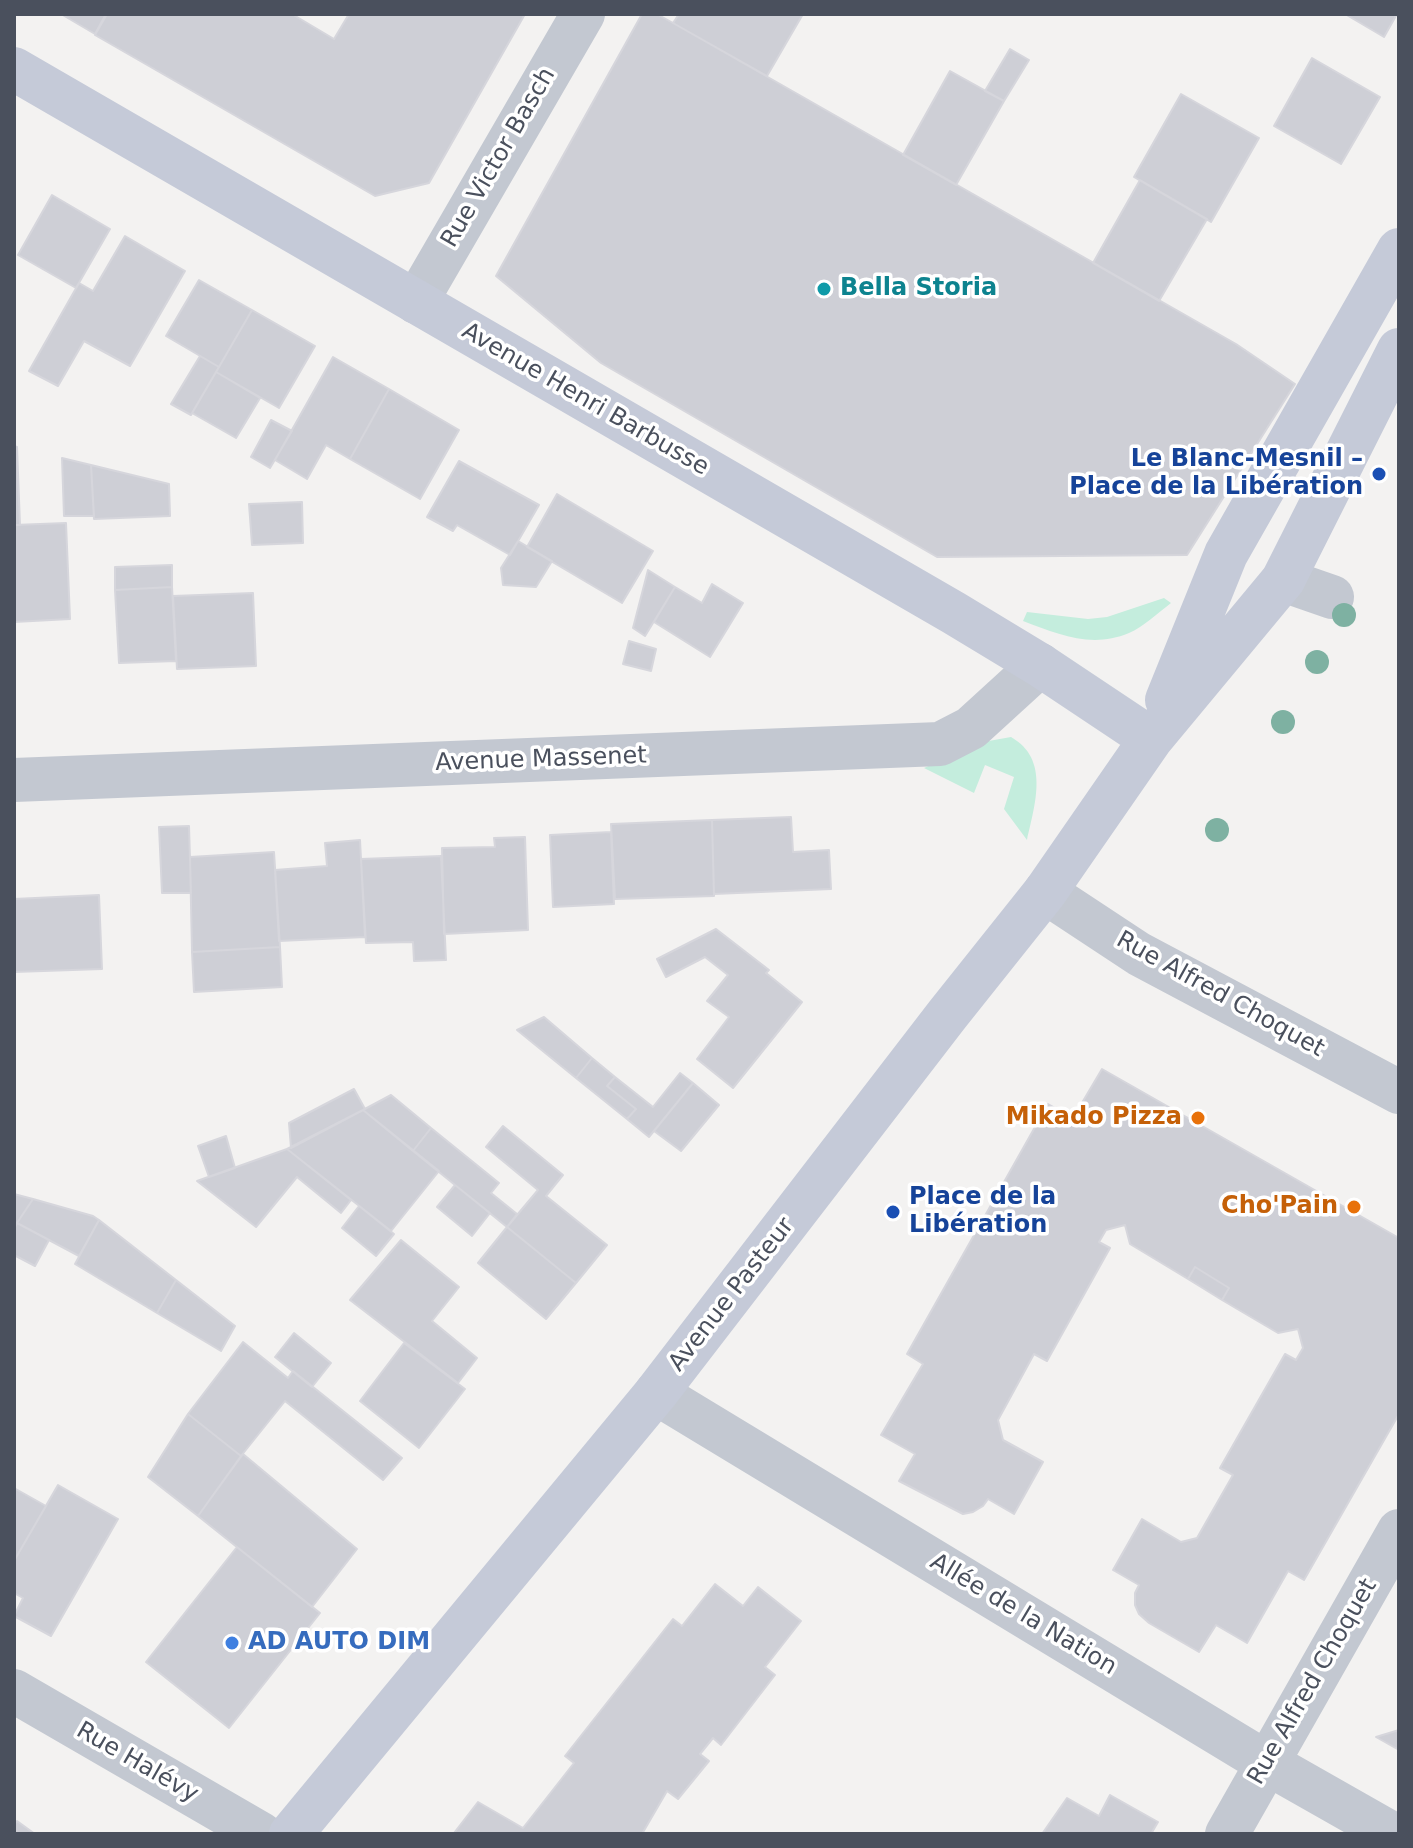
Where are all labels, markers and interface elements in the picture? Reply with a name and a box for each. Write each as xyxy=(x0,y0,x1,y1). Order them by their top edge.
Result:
street label: Rue Victor Basch xyxy=(436,63,562,253)
place label: Bella Storia xyxy=(840,275,997,303)
marker: Bella Storia xyxy=(815,280,833,298)
street label: Avenue Henri Barbusse xyxy=(456,317,714,483)
place label: Le Blanc-Mesnil – Place de la Libération xyxy=(1069,446,1363,502)
marker: Le Blanc-Mesnil – Place de la Libération xyxy=(1370,465,1388,483)
street label: Avenue Massenet xyxy=(435,742,647,778)
street label: Rue Alfred Choquet xyxy=(1111,926,1329,1064)
place label: Mikado Pizza xyxy=(1006,1104,1182,1132)
marker: Mikado Pizza xyxy=(1189,1109,1207,1127)
place label: Place de la Libération xyxy=(909,1184,1056,1240)
place label: Cho'Pain xyxy=(1221,1193,1338,1221)
marker: Cho'Pain xyxy=(1345,1198,1363,1216)
marker: Place de la Libération xyxy=(884,1203,902,1221)
street label: Avenue Pasteur xyxy=(663,1213,801,1377)
street label: Allée de la Nation xyxy=(925,1548,1121,1682)
street label: Rue Alfred Choquet xyxy=(1242,1574,1384,1790)
place label: AD AUTO DIM xyxy=(248,1629,430,1657)
marker: AD AUTO DIM xyxy=(223,1634,241,1652)
street label: Rue Halévy xyxy=(71,1717,203,1809)

